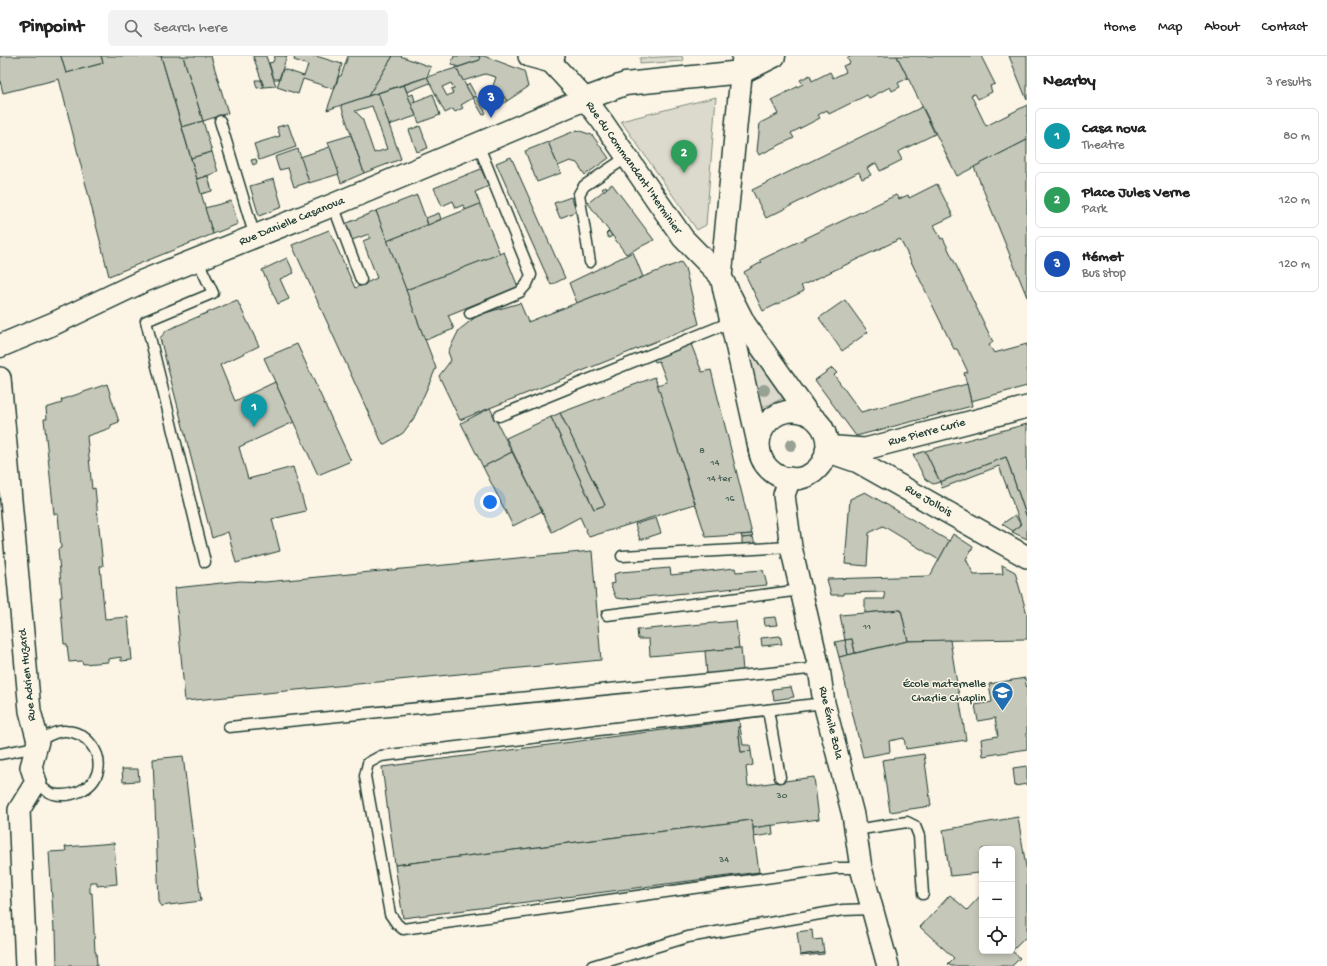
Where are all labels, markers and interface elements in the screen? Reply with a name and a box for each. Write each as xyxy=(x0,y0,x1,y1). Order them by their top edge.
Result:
search box xyxy=(108,10,388,46)
text: Pinpoint xyxy=(20,16,84,39)
icon: search xyxy=(122,17,144,39)
text: Search here xyxy=(154,19,228,37)
text: Home xyxy=(1104,19,1136,36)
text: Map xyxy=(1158,19,1182,36)
text: About xyxy=(1204,19,1240,36)
text: Contact xyxy=(1262,19,1307,36)
text: Nearby xyxy=(1043,72,1096,92)
text: 3 results xyxy=(1266,75,1311,90)
pin: 3 xyxy=(478,85,504,118)
street label: Rue du Commandant l'Herminier xyxy=(582,99,685,238)
text: Casa nova xyxy=(1082,120,1146,138)
text: 1 xyxy=(1054,129,1060,144)
text: 80 m xyxy=(1283,129,1310,144)
text: Theatre xyxy=(1082,138,1125,153)
pin: 2 xyxy=(671,140,697,173)
text: Place Jules Verne xyxy=(1082,184,1190,202)
text: 2 xyxy=(1054,193,1060,208)
text: 120 m xyxy=(1279,193,1310,208)
street label: Rue Danielle Casanova xyxy=(237,194,347,250)
text: Park xyxy=(1082,202,1107,217)
text: Hémet xyxy=(1082,248,1123,266)
text: 3 xyxy=(1054,257,1060,272)
text: 120 m xyxy=(1279,257,1310,272)
text: Bus stop xyxy=(1082,266,1126,281)
pin: 1 xyxy=(241,394,267,427)
street label: Rue Pierre Curie xyxy=(887,416,968,450)
house number: 8 xyxy=(699,445,705,457)
house number: 14 xyxy=(710,457,720,469)
house number: 14 ter xyxy=(706,473,732,485)
street label: Rue Jollois xyxy=(902,482,955,520)
your location xyxy=(480,492,500,512)
house number: 16 xyxy=(724,493,735,505)
house number: 11 xyxy=(862,621,871,633)
street label: Rue Adrien Huzard xyxy=(16,627,40,722)
place label: École maternelle Charlie Chaplin xyxy=(903,678,987,706)
school or university icon: École maternelle Charlie Chaplin xyxy=(989,679,1015,712)
street label: Rue Émile Zola xyxy=(815,685,845,761)
house number: 30 xyxy=(776,790,788,802)
map controls xyxy=(979,846,1015,954)
button: + xyxy=(979,846,1015,882)
house number: 34 xyxy=(718,854,729,866)
button: − xyxy=(979,882,1015,918)
button: locate xyxy=(979,918,1015,954)

